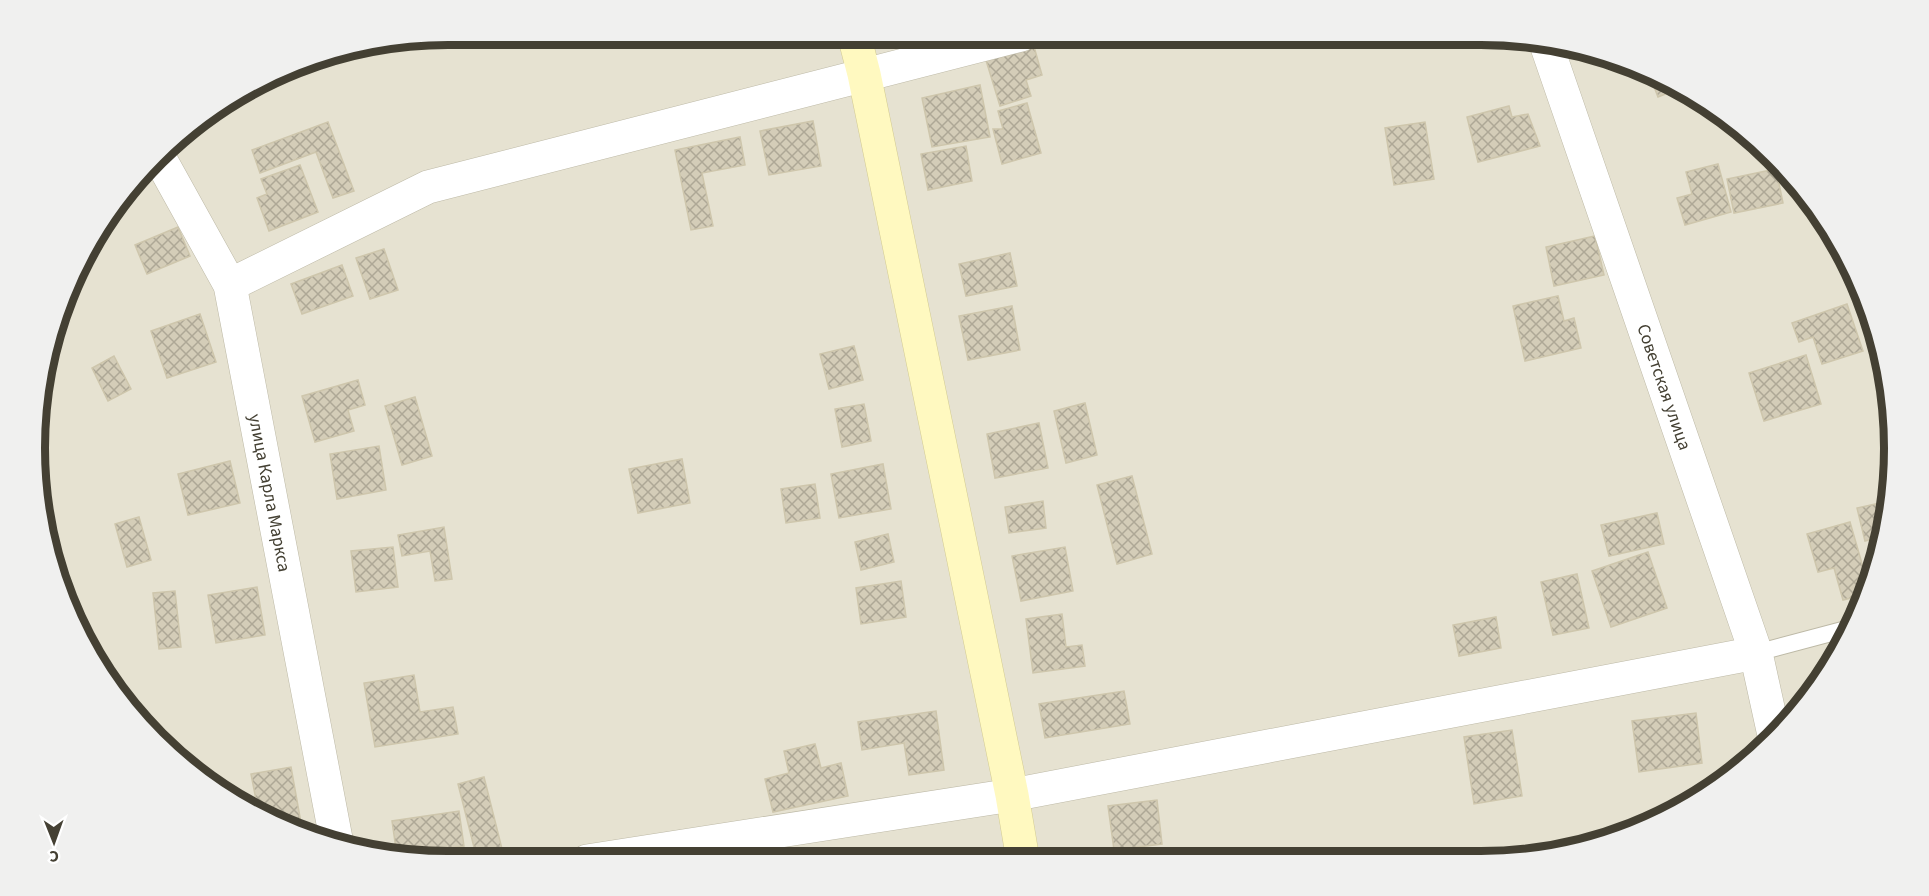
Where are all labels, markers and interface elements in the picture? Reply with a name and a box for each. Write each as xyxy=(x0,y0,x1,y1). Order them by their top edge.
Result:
street label: Советская улица xyxy=(1631,320,1698,454)
street label: улица Карла Маркса xyxy=(242,412,297,574)
north arrow xyxy=(24,812,84,872)
text: С xyxy=(49,845,59,867)

